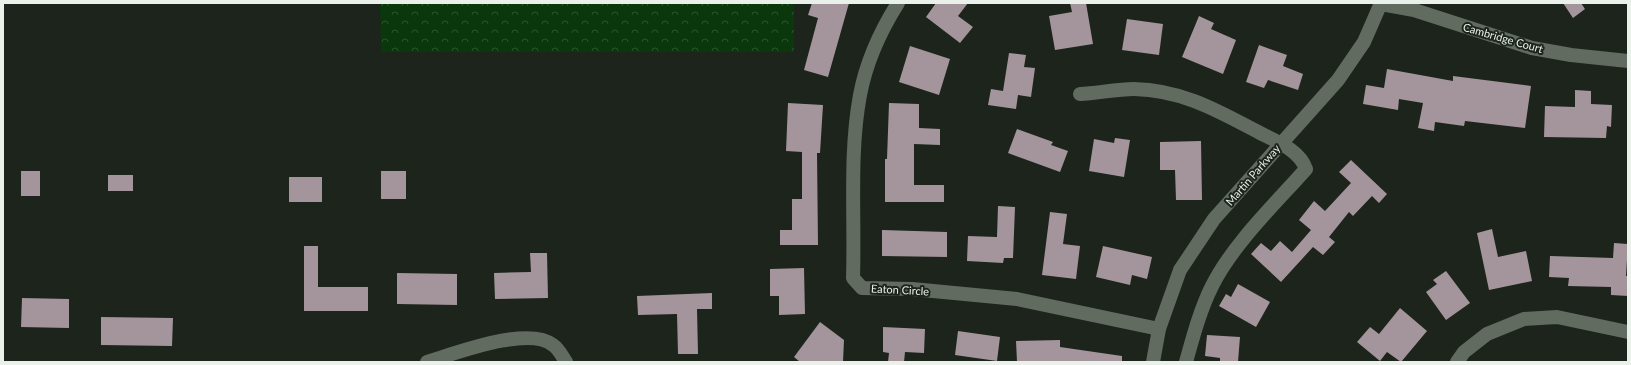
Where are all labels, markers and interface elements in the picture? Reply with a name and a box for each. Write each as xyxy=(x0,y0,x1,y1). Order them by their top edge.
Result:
street label: Cambridge Court xyxy=(1462,20,1545,55)
street label: Martin Parkway xyxy=(1223,141,1283,208)
street label: Eaton Circle xyxy=(871,281,930,298)

